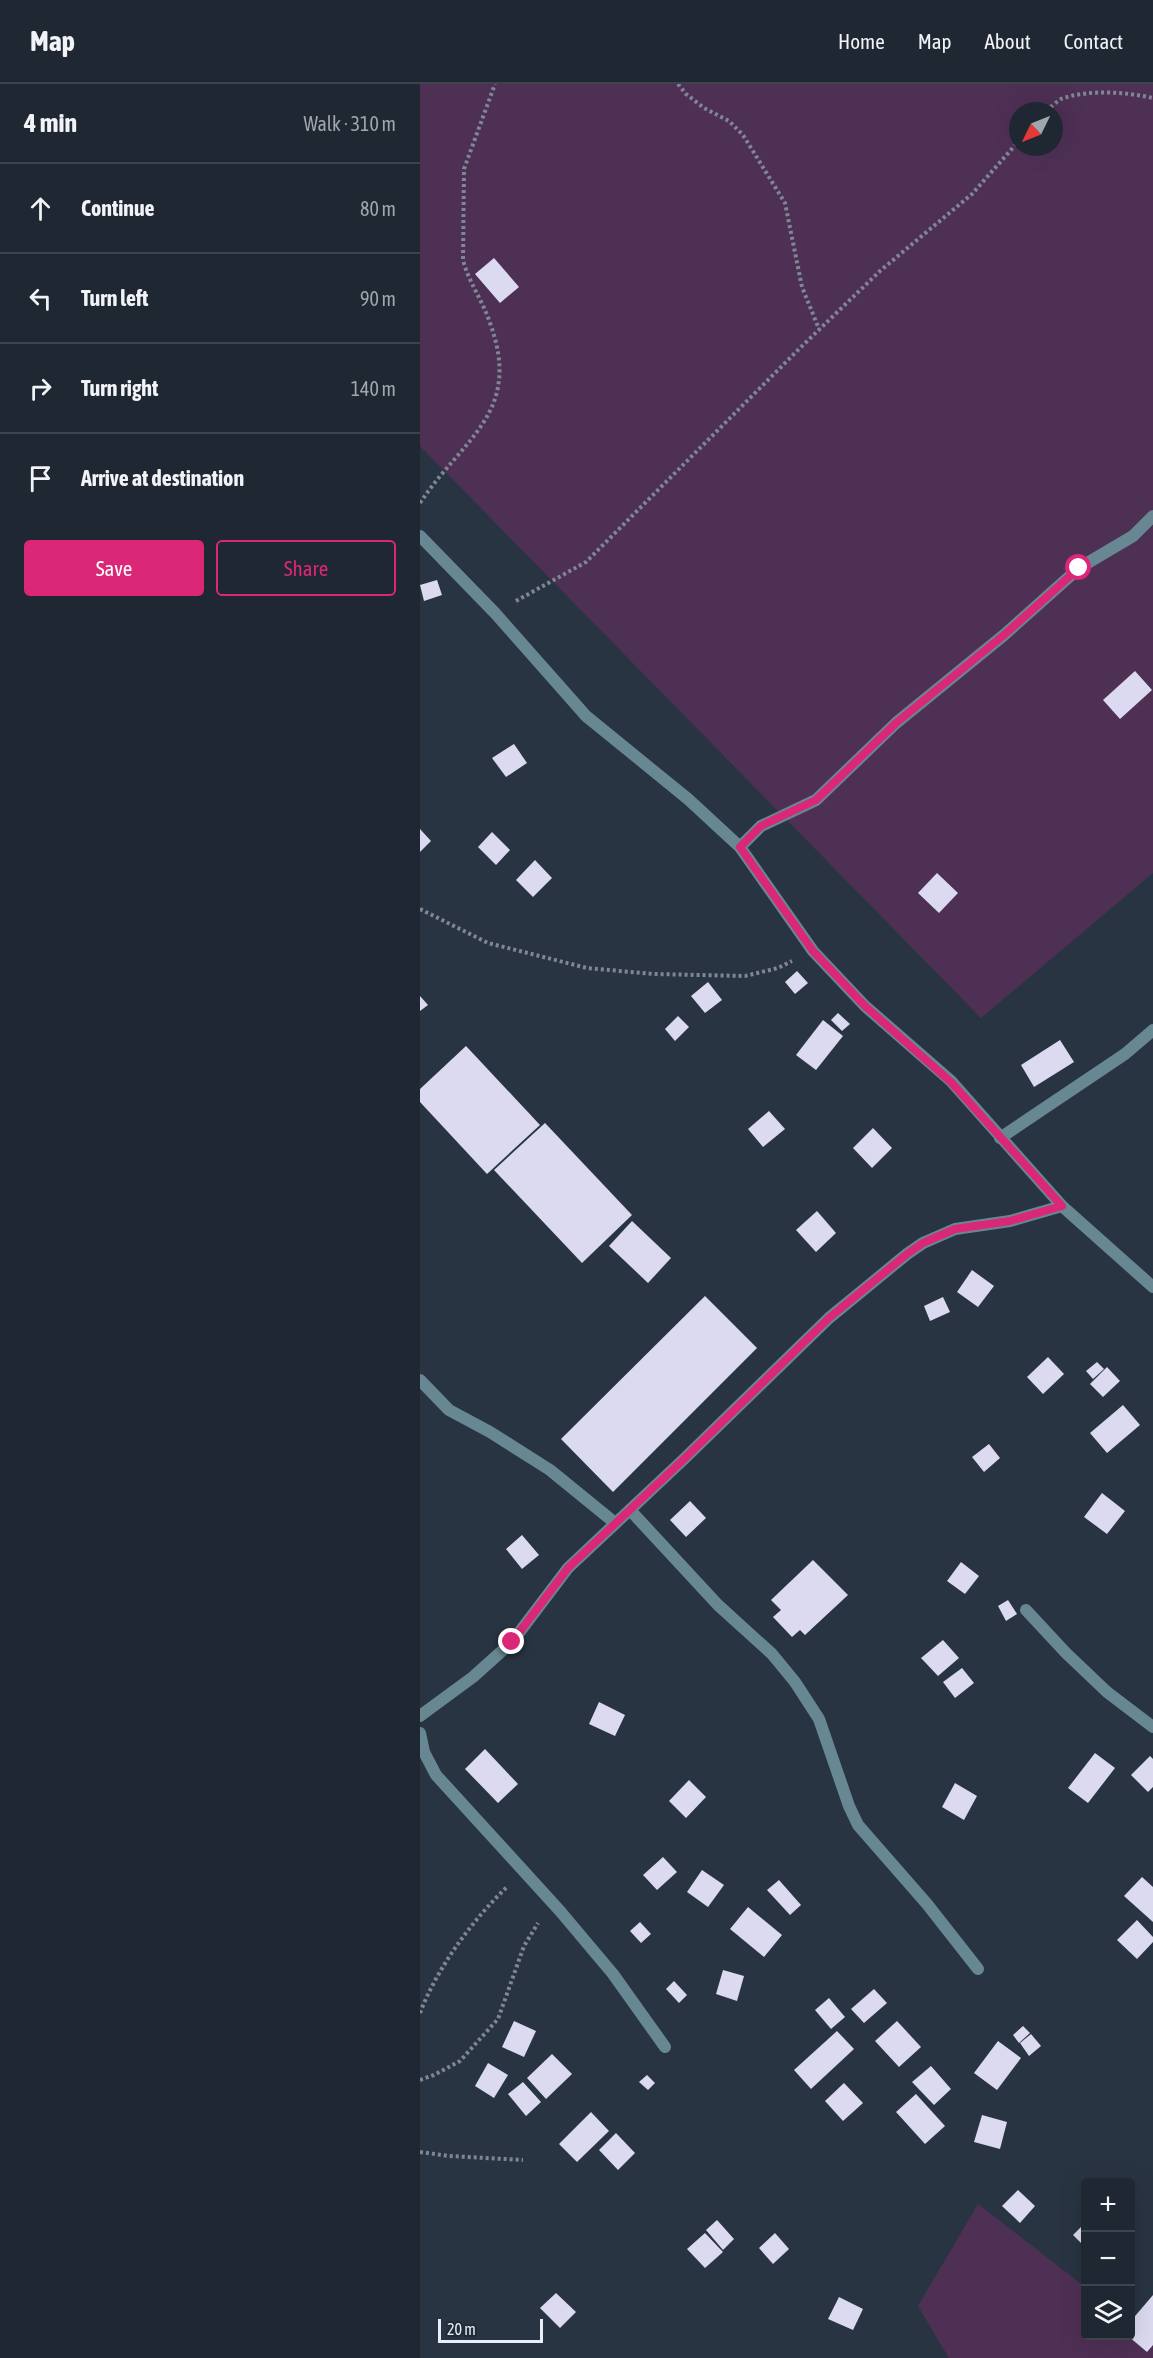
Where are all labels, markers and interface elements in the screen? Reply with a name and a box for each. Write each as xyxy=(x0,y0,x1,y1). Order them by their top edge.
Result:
text: Map xyxy=(30,25,75,57)
text: Home xyxy=(838,29,885,53)
text: Map xyxy=(918,29,952,53)
text: About xyxy=(985,29,1031,53)
text: Contact xyxy=(1064,29,1123,53)
north arrow xyxy=(1009,102,1063,156)
text: 4 min xyxy=(24,108,77,138)
text: Walk · 310 m xyxy=(304,112,396,135)
icon: ahead xyxy=(24,192,57,225)
text: Continue xyxy=(81,195,155,221)
text: 80 m xyxy=(360,197,396,220)
icon: left xyxy=(24,282,57,315)
text: Turn left xyxy=(81,285,148,311)
text: 90 m xyxy=(360,287,396,310)
icon: right xyxy=(24,372,57,405)
text: Turn right xyxy=(81,375,158,401)
text: 140 m xyxy=(351,377,396,400)
icon: arrive xyxy=(24,462,57,495)
text: Arrive at destination xyxy=(81,465,244,491)
button: Save xyxy=(24,540,204,596)
button: Share xyxy=(216,540,396,596)
route start xyxy=(1065,554,1091,580)
route end xyxy=(498,1628,524,1654)
map controls xyxy=(1081,2178,1135,2340)
button: + xyxy=(1081,2178,1135,2232)
button: − xyxy=(1081,2232,1135,2286)
button: layers xyxy=(1081,2286,1135,2340)
scale bar xyxy=(438,2316,543,2344)
text: 20 m xyxy=(447,2320,476,2338)

